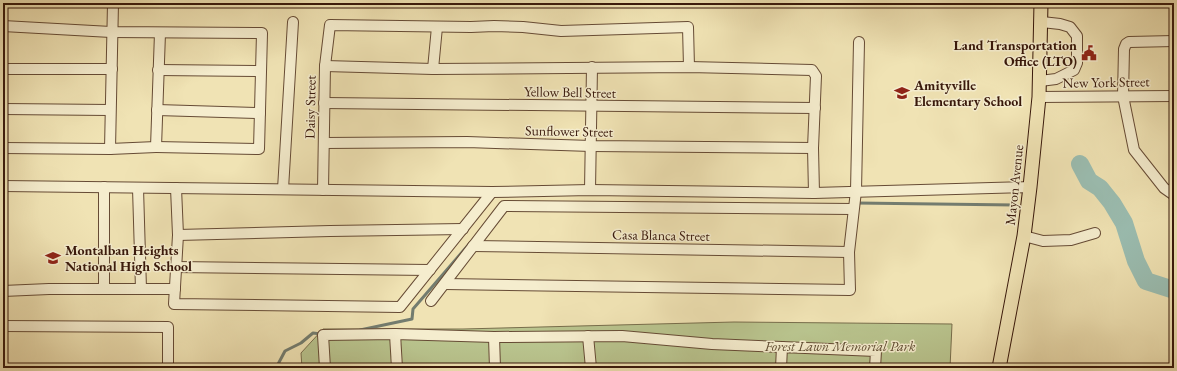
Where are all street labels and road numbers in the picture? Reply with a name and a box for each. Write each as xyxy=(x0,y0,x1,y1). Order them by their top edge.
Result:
street label: New York Street xyxy=(1062,72,1150,92)
street label: Daisy Street xyxy=(300,74,320,139)
street label: Yellow Bell Street xyxy=(524,82,617,102)
street label: Sunflower Street xyxy=(525,121,614,141)
street label: Mayon Avenue xyxy=(1001,143,1027,226)
street label: Casa Blanca Street xyxy=(612,225,711,245)

